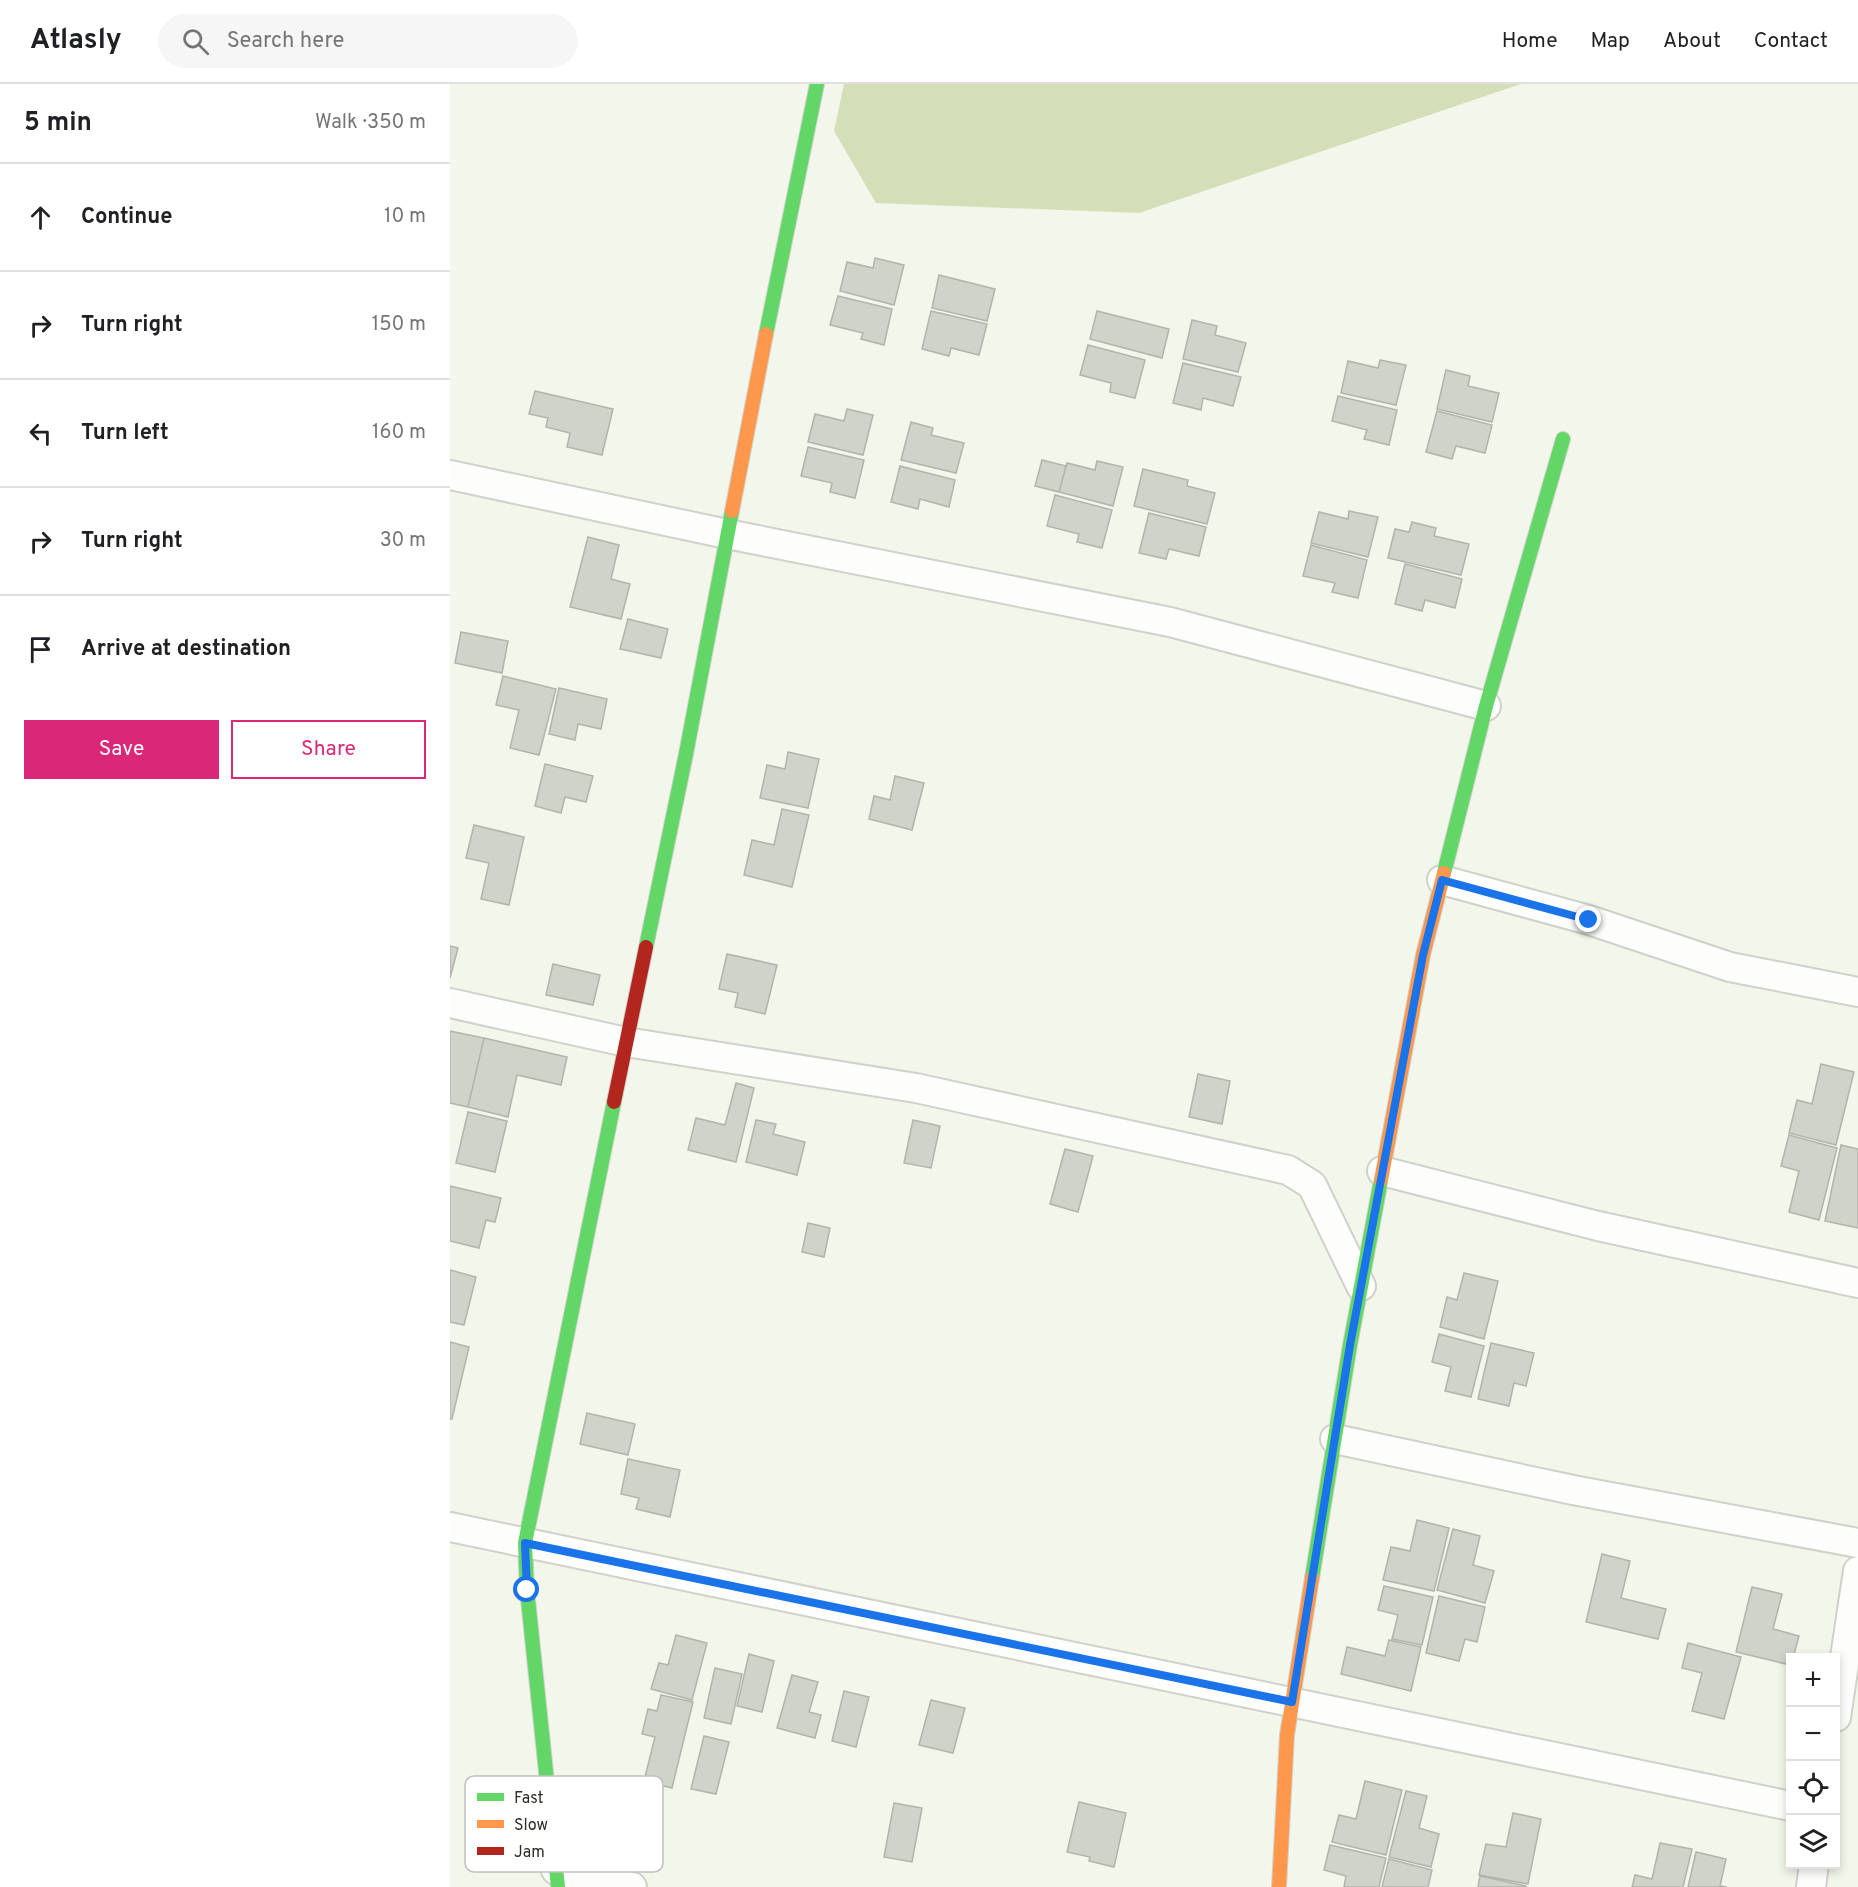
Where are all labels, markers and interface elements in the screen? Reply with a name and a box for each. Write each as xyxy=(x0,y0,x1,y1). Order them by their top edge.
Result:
search box xyxy=(158,14,578,68)
text: Atlasly xyxy=(30,23,122,59)
icon: search xyxy=(179,25,212,58)
text: Search here xyxy=(227,28,344,55)
text: Home xyxy=(1502,28,1558,55)
text: Map xyxy=(1591,28,1630,55)
text: About xyxy=(1663,28,1721,55)
text: Contact xyxy=(1754,28,1828,55)
text: 5 min xyxy=(24,107,92,140)
text: Walk · 350 m xyxy=(315,110,426,136)
icon: ahead xyxy=(24,201,57,234)
text: Continue xyxy=(81,204,172,231)
text: 10 m xyxy=(384,204,426,230)
icon: right xyxy=(24,309,57,342)
text: Turn right xyxy=(81,312,183,339)
text: 150 m xyxy=(372,312,426,338)
icon: left xyxy=(24,417,57,450)
text: Turn left xyxy=(81,420,169,447)
text: 160 m xyxy=(372,420,426,446)
icon: right xyxy=(24,525,57,558)
text: Turn right xyxy=(81,528,183,555)
text: 30 m xyxy=(380,528,426,554)
icon: arrive xyxy=(24,633,57,666)
text: Arrive at destination xyxy=(81,636,291,663)
button: Save xyxy=(24,720,219,779)
button: Share xyxy=(231,720,426,779)
route end xyxy=(1575,906,1601,932)
route start xyxy=(513,1576,539,1602)
map controls xyxy=(1786,1653,1840,1869)
button: + xyxy=(1786,1653,1840,1707)
button: − xyxy=(1786,1707,1840,1761)
button: locate xyxy=(1786,1761,1840,1815)
legend xyxy=(465,1776,663,1872)
text: Fast xyxy=(514,1789,544,1809)
button: layers xyxy=(1786,1815,1840,1869)
text: Slow xyxy=(514,1816,548,1836)
text: Jam xyxy=(514,1843,545,1863)

